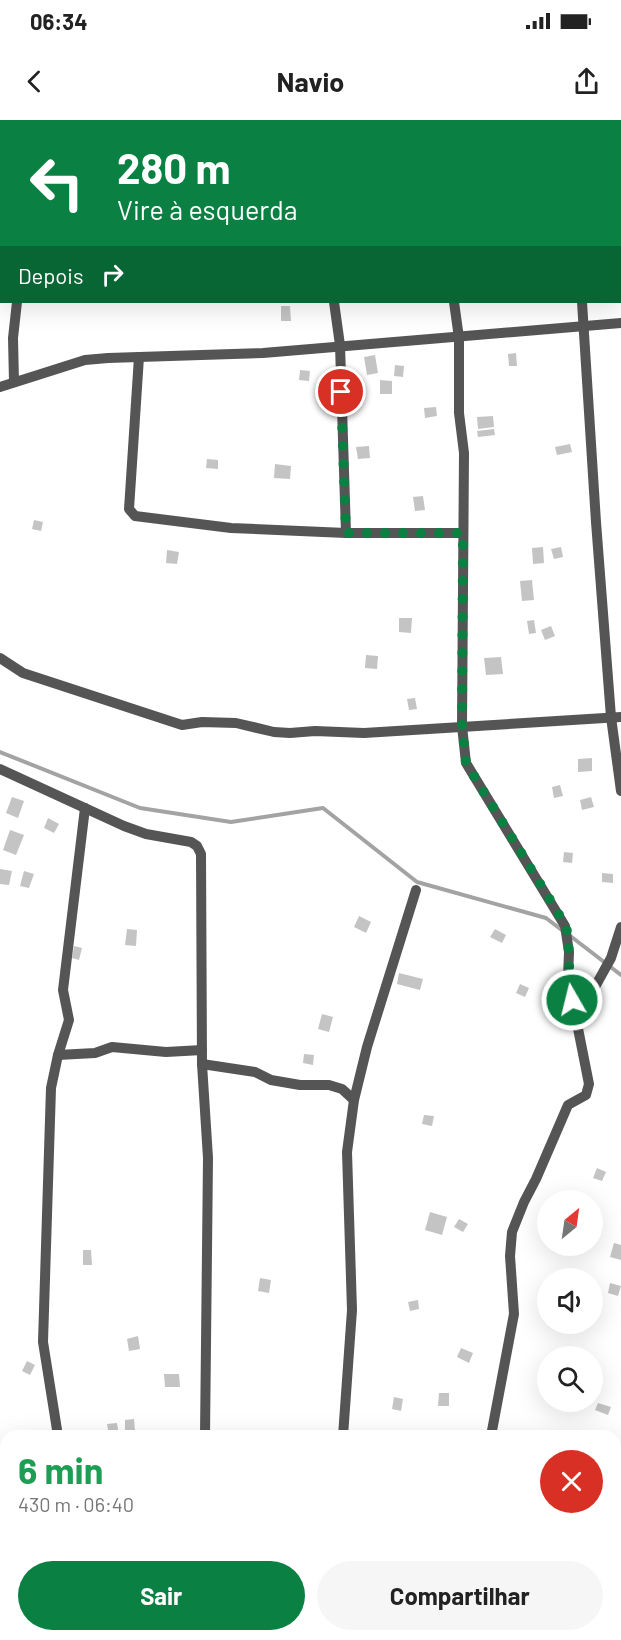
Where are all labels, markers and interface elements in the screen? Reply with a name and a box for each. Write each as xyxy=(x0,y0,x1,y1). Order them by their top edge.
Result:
text: 06:34 xyxy=(30,8,88,34)
icon: back xyxy=(18,65,51,98)
text: Navio xyxy=(277,65,344,97)
icon: share xyxy=(570,65,603,98)
text: 280 m xyxy=(117,142,231,192)
icon: left xyxy=(18,144,96,222)
text: Vire à esquerda xyxy=(117,193,298,225)
icon: right xyxy=(96,258,129,291)
text: Depois xyxy=(18,262,84,288)
pin xyxy=(315,366,366,417)
icon: arrive xyxy=(324,375,357,408)
position arrow xyxy=(540,968,604,1032)
north arrow xyxy=(537,1190,603,1256)
map controls xyxy=(537,1190,603,1412)
button: sound xyxy=(537,1268,603,1334)
button: search xyxy=(537,1346,603,1412)
text: 6 min xyxy=(18,1448,103,1491)
button: close xyxy=(540,1450,603,1513)
text: 430 m · 06:40 xyxy=(18,1492,134,1516)
button: Sair xyxy=(18,1561,305,1630)
button: Compartilhar xyxy=(317,1561,603,1630)

